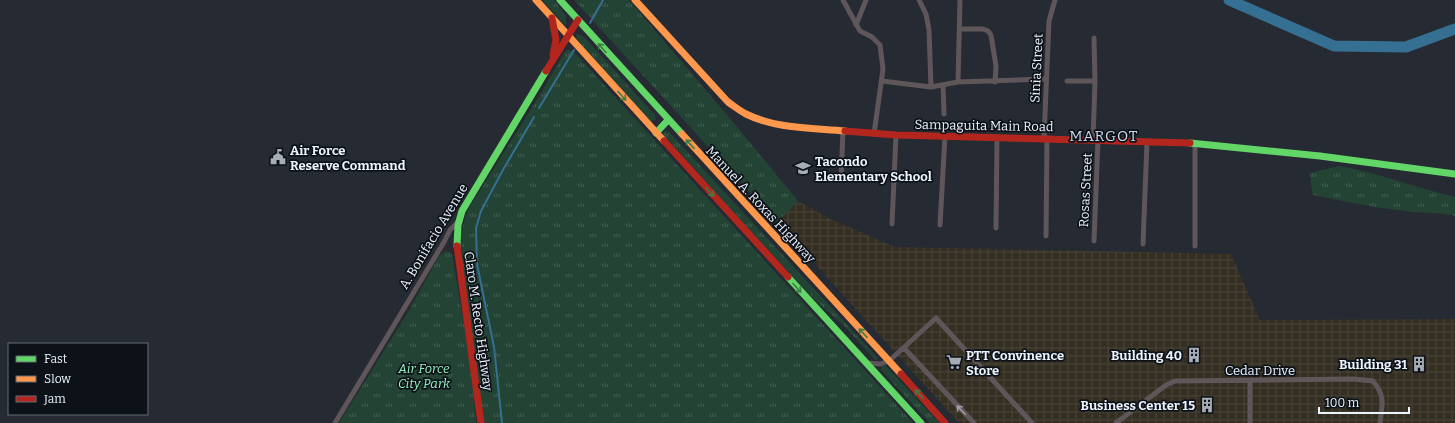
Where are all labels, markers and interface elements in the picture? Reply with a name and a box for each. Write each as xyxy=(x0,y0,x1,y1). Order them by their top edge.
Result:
street label: Sinia Street xyxy=(1027,33,1046,103)
one-way arrow xyxy=(598,43,607,53)
one-way arrow xyxy=(617,91,627,101)
street label: Sampaguita Main Road xyxy=(914,117,1054,134)
district label: MARGOT xyxy=(1069,127,1139,145)
one-way arrow xyxy=(685,139,695,149)
place label: Air Force Reserve Command xyxy=(290,143,406,173)
street label: Manuel A. Roxas Highway xyxy=(703,143,819,266)
public building icon: Air Force Reserve Command xyxy=(269,148,287,166)
street label: Rosas Street xyxy=(1076,152,1095,228)
place label: Tacondo Elementary School xyxy=(815,154,932,184)
school or university icon: Tacondo Elementary School xyxy=(794,159,812,177)
street label: A. Bonifacio Avenue xyxy=(396,181,471,292)
one-way arrow xyxy=(705,186,714,197)
street label: Claro M. Recto Highway xyxy=(461,250,496,392)
one-way arrow xyxy=(793,282,802,293)
one-way arrow xyxy=(859,328,868,338)
legend xyxy=(8,343,148,415)
building icon: Building 40 xyxy=(1185,346,1203,364)
place label: PTT Convinence Store xyxy=(966,348,1064,378)
place label: Building 40 xyxy=(1111,348,1182,363)
text: Fast xyxy=(44,352,68,366)
supermarket icon: PTT Convinence Store xyxy=(945,353,963,371)
building icon: Building 31 xyxy=(1410,355,1428,373)
place label: Building 31 xyxy=(1339,357,1407,372)
park label: Air Force City Park xyxy=(397,361,451,391)
street label: Cedar Drive xyxy=(1225,363,1295,378)
text: Slow xyxy=(44,372,71,386)
one-way arrow xyxy=(915,389,924,399)
scale bar xyxy=(1319,389,1409,415)
text: Jam xyxy=(43,392,66,406)
building icon: Business Center 15 xyxy=(1198,396,1216,414)
text: 100 m xyxy=(1325,396,1360,410)
place label: Business Center 15 xyxy=(1081,398,1195,413)
one-way arrow xyxy=(956,405,966,415)

